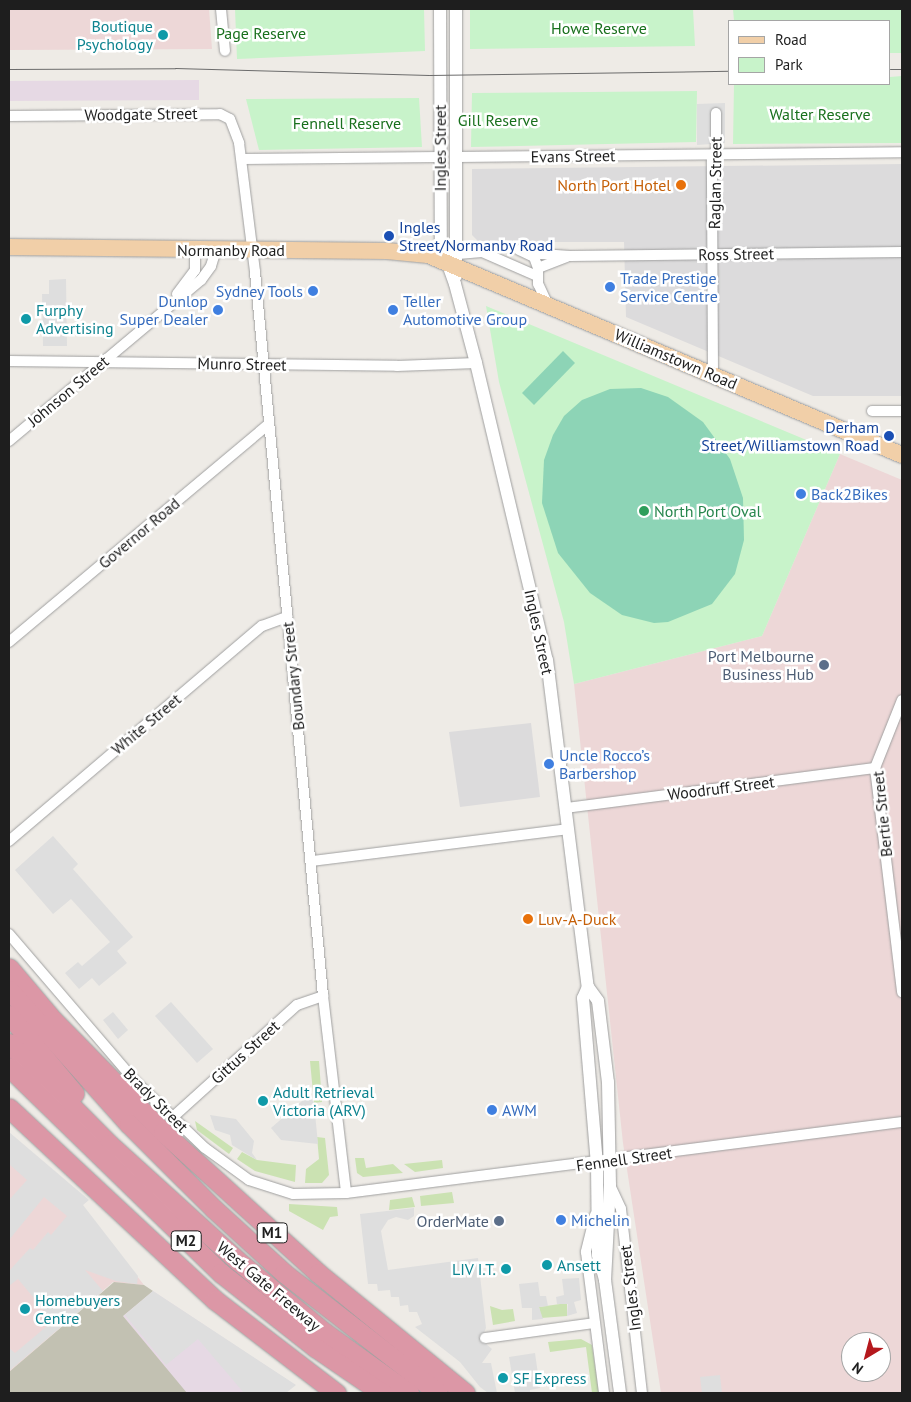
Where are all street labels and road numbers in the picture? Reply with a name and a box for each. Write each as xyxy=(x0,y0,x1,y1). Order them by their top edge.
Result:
street label: Woodgate Street xyxy=(84,103,198,125)
street label: Ingles Street xyxy=(430,105,450,191)
street label: Raglan Street xyxy=(705,137,725,229)
street label: Evans Street xyxy=(530,146,616,166)
street label: Normanby Road xyxy=(177,240,285,260)
street label: Ross Street xyxy=(698,244,774,264)
street label: Williamstown Road xyxy=(612,325,740,393)
street label: Johnson Street xyxy=(24,352,112,430)
street label: Munro Street xyxy=(197,354,287,374)
street label: Governor Road xyxy=(94,493,184,573)
street label: Ingles Street xyxy=(521,588,557,676)
street label: Boundary Street xyxy=(278,620,308,732)
street label: White Street xyxy=(107,689,185,759)
street label: Bertie Street xyxy=(868,770,896,858)
street label: Woodruff Street xyxy=(666,772,776,804)
street label: Gittus Street xyxy=(207,1016,283,1088)
street label: Brady Street xyxy=(120,1064,192,1136)
street label: Fennell Street xyxy=(575,1143,673,1175)
road number: M1 xyxy=(256,1220,288,1246)
road number: M2 xyxy=(170,1228,202,1254)
street label: West Gate Freeway xyxy=(213,1237,325,1335)
street label: Ingles Street xyxy=(615,1244,645,1332)

